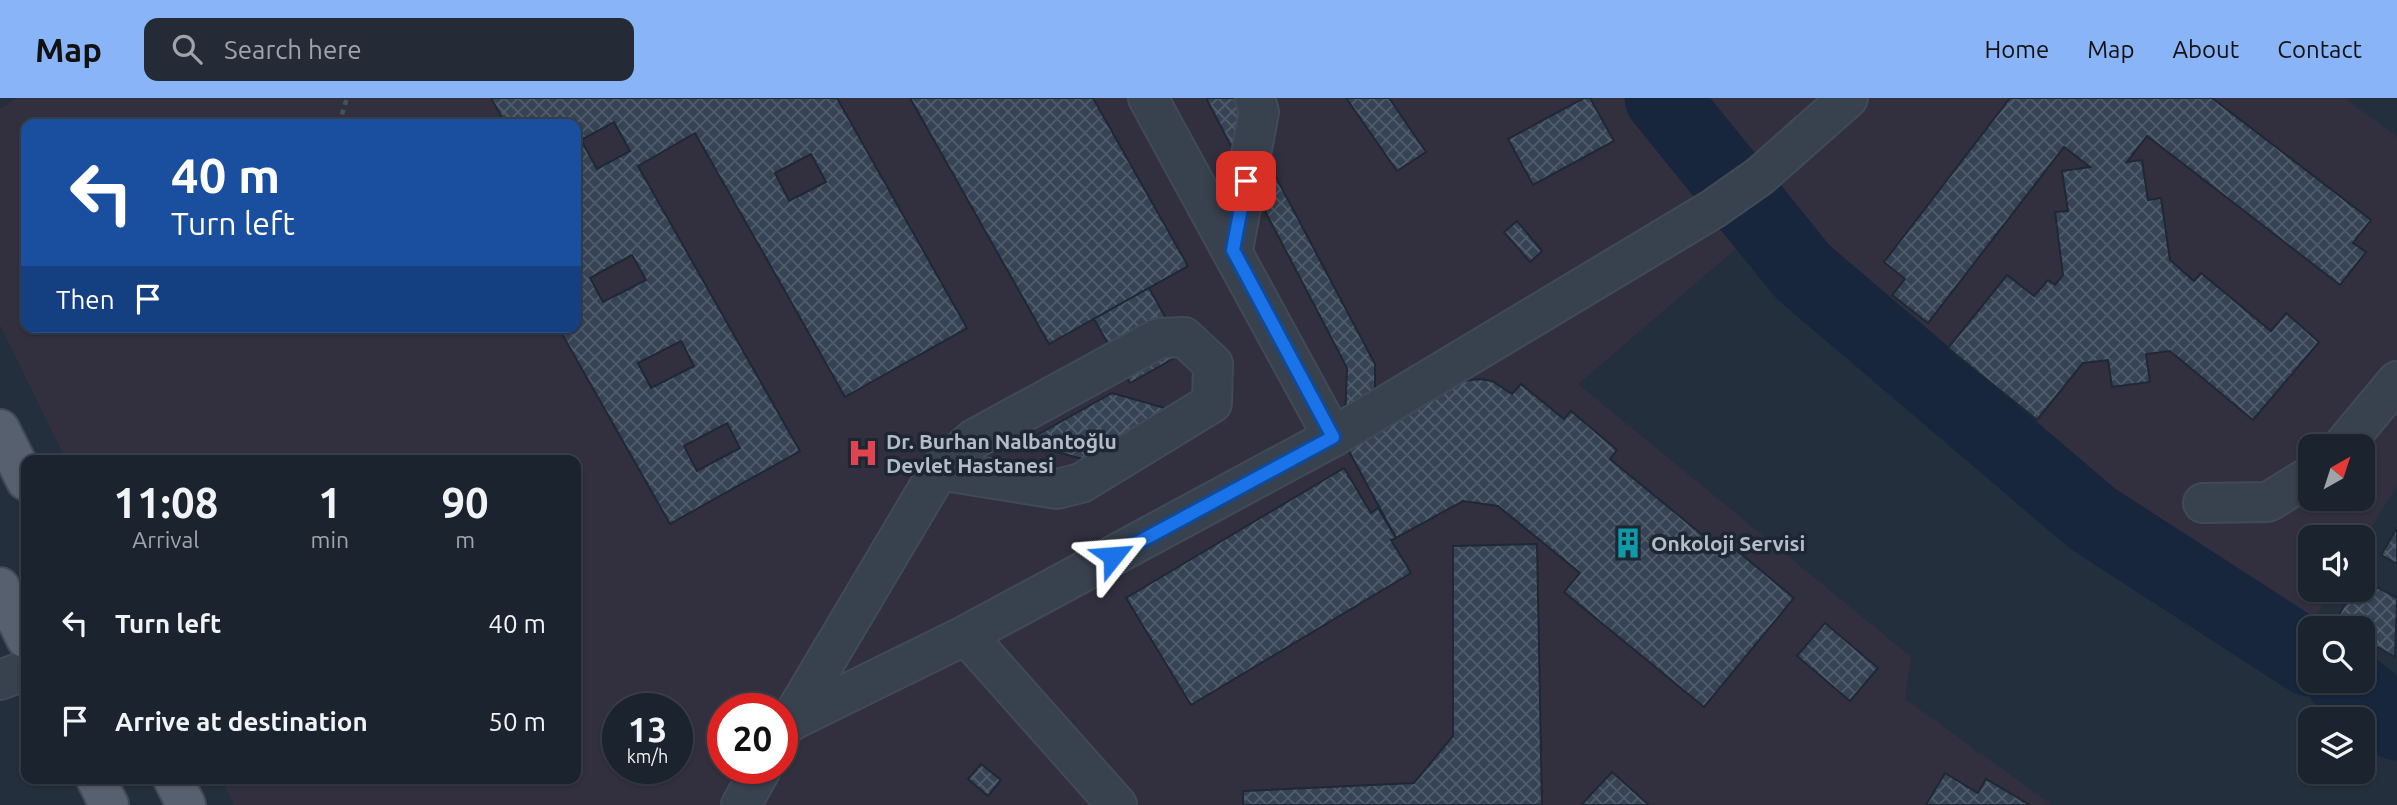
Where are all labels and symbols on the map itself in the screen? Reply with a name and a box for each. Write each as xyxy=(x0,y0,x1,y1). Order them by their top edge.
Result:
pin xyxy=(1216,151,1276,211)
place label: Dr. Burhan Nalbantoğlu Devlet Hastanesi xyxy=(886,429,1117,477)
north arrow xyxy=(2298,434,2375,511)
hospital icon: Dr. Burhan Nalbantoğlu Devlet Hastanesi xyxy=(846,436,880,470)
position arrow xyxy=(1076,519,1150,593)
building icon: Onkoloji Servisi xyxy=(1611,526,1645,560)
place label: Onkoloji Servisi xyxy=(1651,531,1805,555)
speed limit sign: 20 xyxy=(707,693,798,784)

